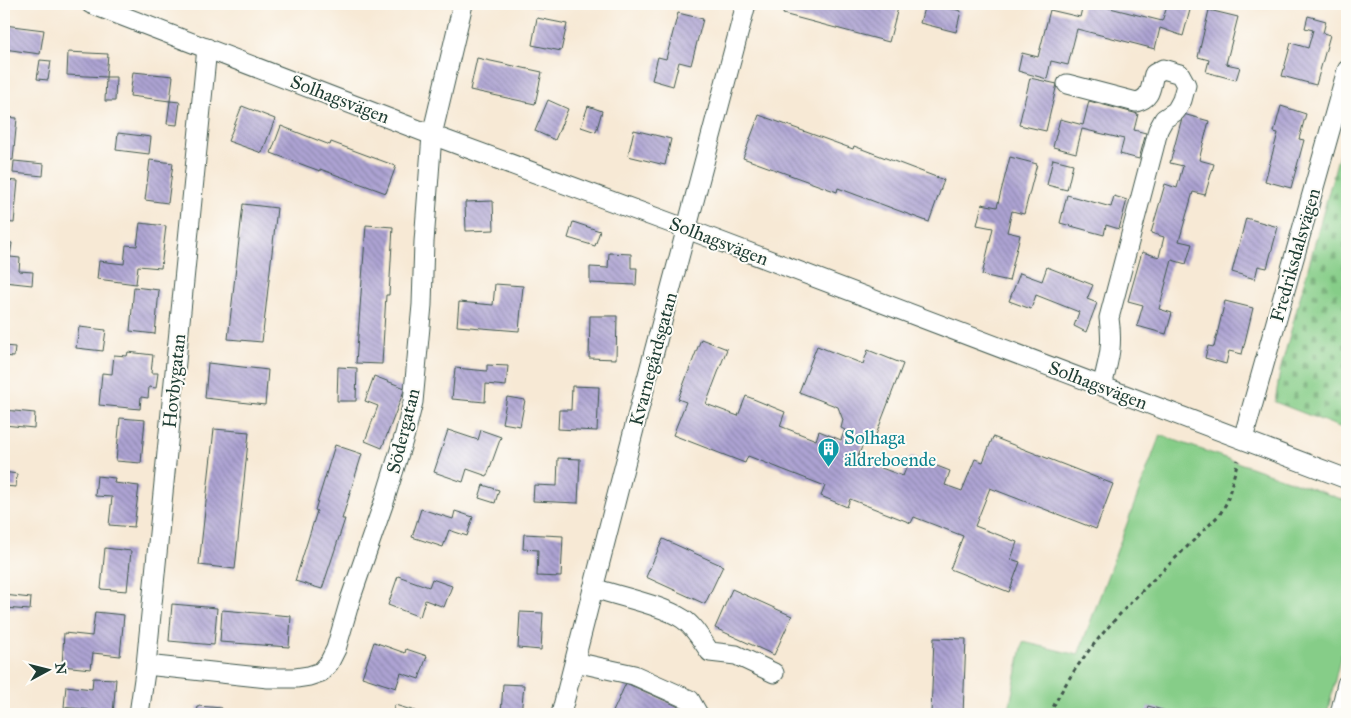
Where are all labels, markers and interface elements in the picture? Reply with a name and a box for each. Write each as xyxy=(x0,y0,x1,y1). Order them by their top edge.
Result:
street label: Solhagsvägen xyxy=(287,70,393,129)
street label: Fredriksdalsvägen xyxy=(1265,185,1326,325)
street label: Solhagsvägen xyxy=(666,212,772,271)
street label: Kvarnegårdsgatan xyxy=(624,290,683,429)
street label: Hovbygatan xyxy=(158,333,191,429)
street label: Solhagsvägen xyxy=(1045,356,1151,415)
street label: Södergatan xyxy=(381,386,426,476)
place label: Solhaga äldreboende xyxy=(844,426,936,471)
building icon: Solhaga äldreboende xyxy=(816,436,840,467)
north arrow xyxy=(22,646,72,696)
text: N xyxy=(51,662,70,676)

